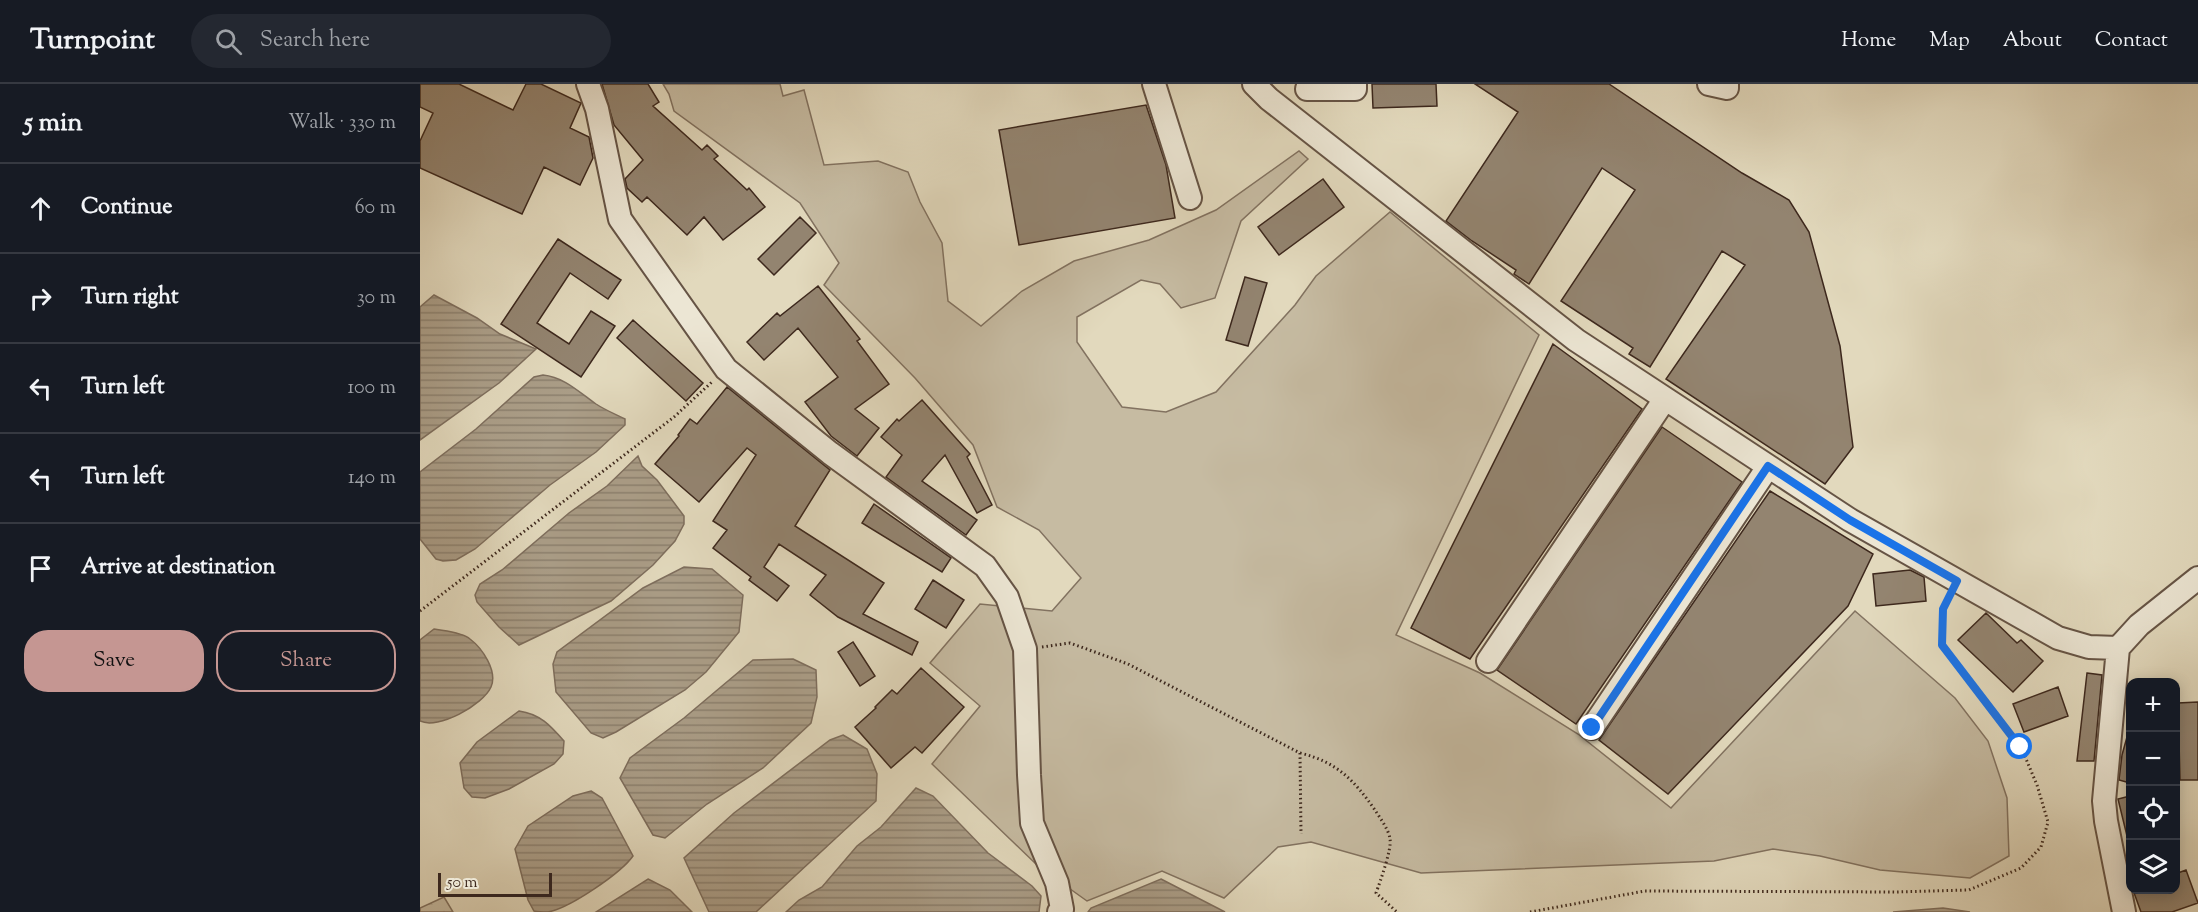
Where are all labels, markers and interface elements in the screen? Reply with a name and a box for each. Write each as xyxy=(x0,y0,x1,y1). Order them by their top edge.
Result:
search box xyxy=(191,14,611,68)
text: Turnpoint xyxy=(30,21,155,61)
icon: search xyxy=(212,25,245,58)
text: Search here xyxy=(260,25,370,57)
text: Home xyxy=(1841,26,1896,56)
text: Map xyxy=(1929,26,1970,56)
text: About xyxy=(2003,26,2062,56)
text: Contact xyxy=(2095,26,2168,56)
text: 5 min xyxy=(24,105,83,142)
text: Walk · 330 m xyxy=(288,109,396,138)
icon: ahead xyxy=(24,192,57,225)
text: Continue xyxy=(81,192,172,224)
text: 60 m xyxy=(355,194,396,223)
icon: right xyxy=(24,282,57,315)
text: Turn right xyxy=(81,282,178,314)
text: 30 m xyxy=(357,284,396,313)
icon: left xyxy=(24,372,57,405)
text: Turn left xyxy=(81,372,164,404)
text: 100 m xyxy=(347,374,396,403)
icon: left xyxy=(24,462,57,495)
text: Turn left xyxy=(81,462,164,494)
text: 140 m xyxy=(348,464,396,493)
icon: arrive xyxy=(24,552,57,585)
text: Arrive at destination xyxy=(81,552,276,584)
button: Save xyxy=(24,630,204,692)
button: Share xyxy=(216,630,396,692)
map controls xyxy=(2126,678,2180,894)
button: + xyxy=(2126,678,2180,732)
route end xyxy=(1578,714,1604,740)
button: − xyxy=(2126,732,2180,786)
route start xyxy=(2006,733,2032,759)
button: locate xyxy=(2126,786,2180,840)
button: layers xyxy=(2126,840,2180,894)
scale bar xyxy=(438,870,552,898)
text: 50 m xyxy=(447,872,478,895)

